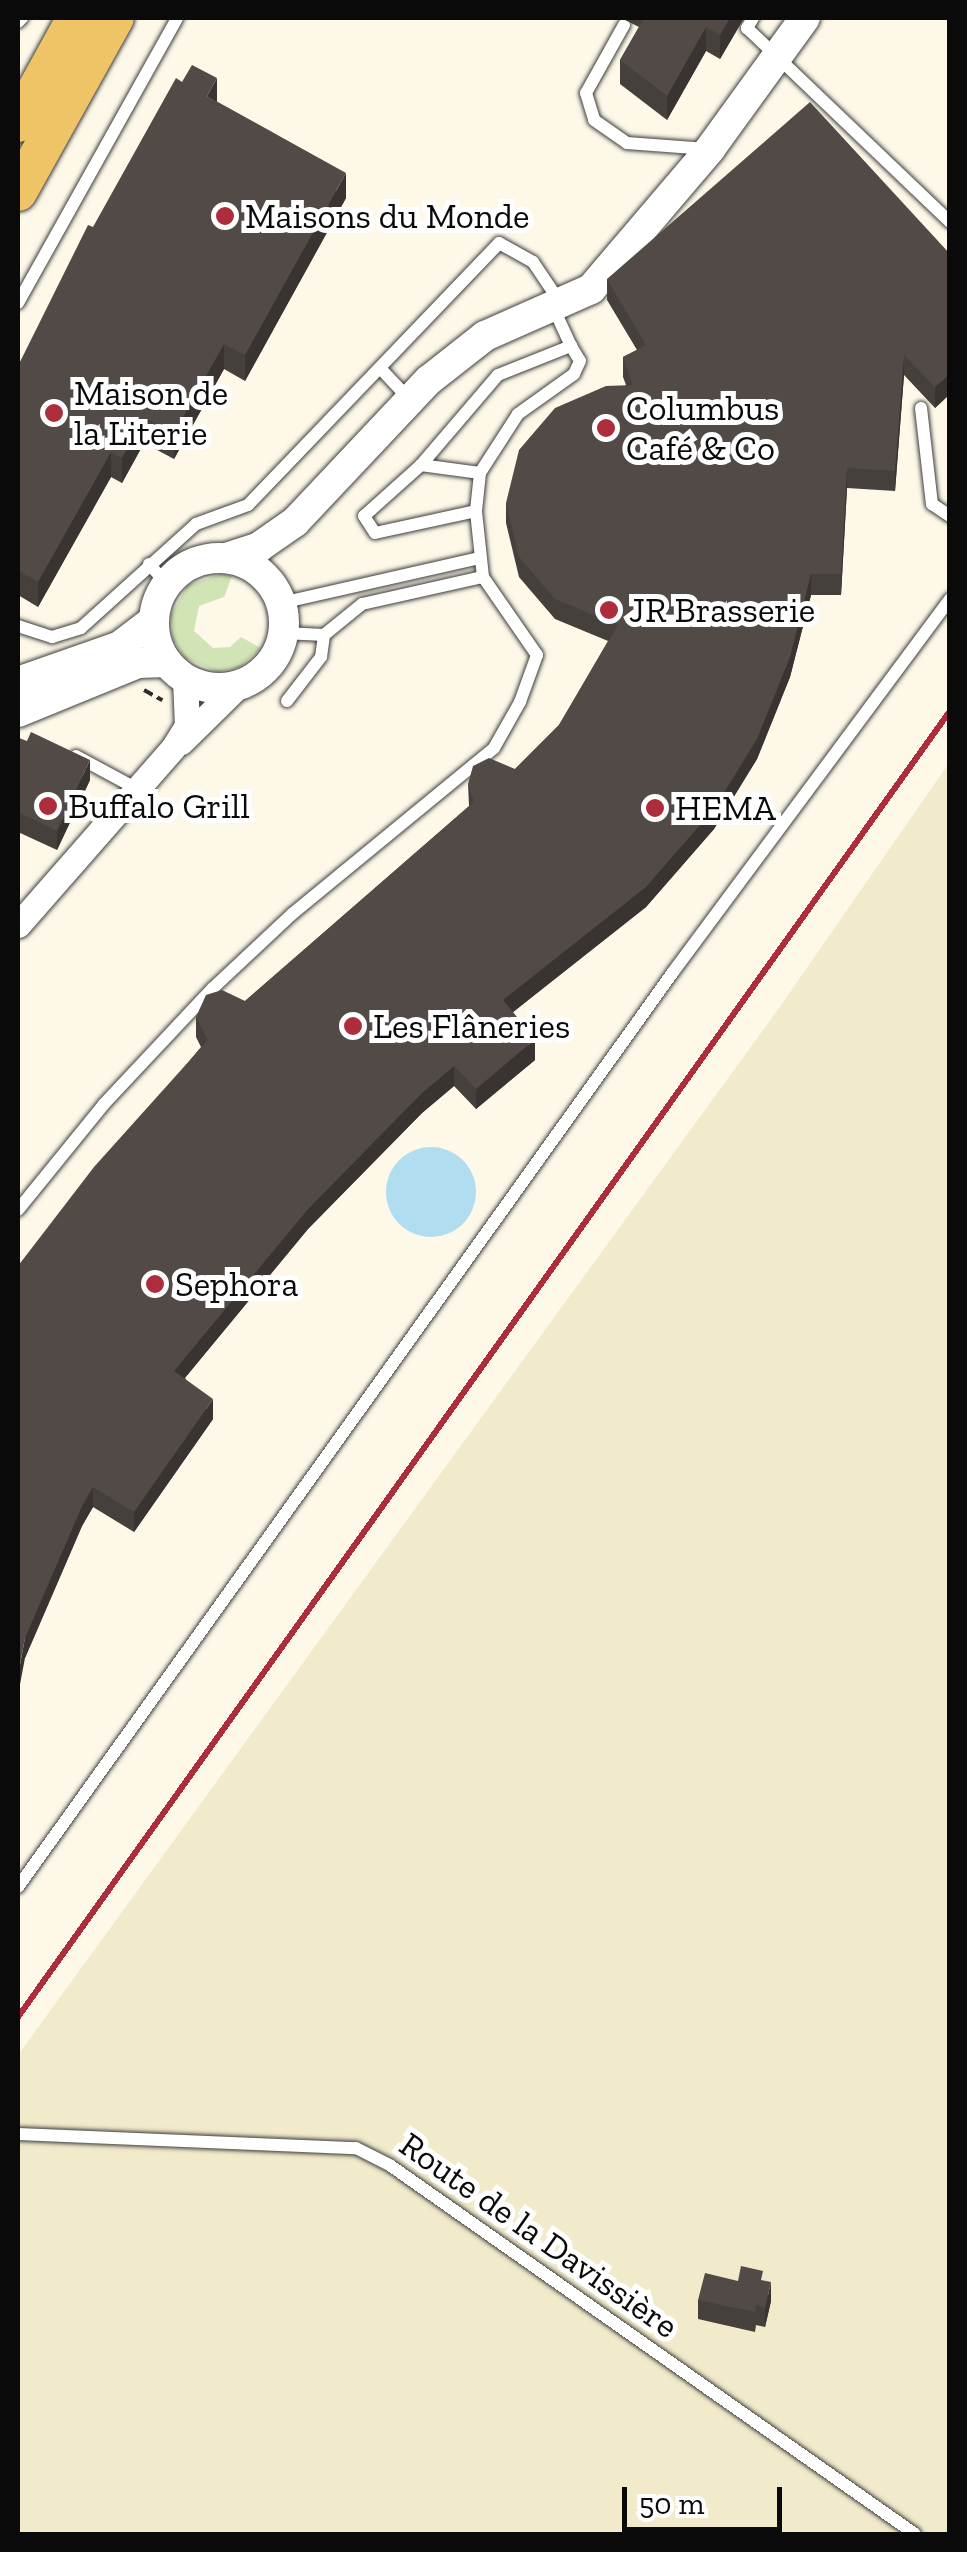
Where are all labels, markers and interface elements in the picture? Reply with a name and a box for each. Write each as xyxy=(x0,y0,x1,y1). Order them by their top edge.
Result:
place label: Maisons du Monde xyxy=(245,195,529,237)
marker: Maisons du Monde xyxy=(214,205,236,227)
place label: Maison de la Literie xyxy=(74,372,228,454)
place label: Columbus Café & Co xyxy=(626,387,779,469)
marker: Maison de la Literie xyxy=(43,402,65,424)
marker: Columbus Café & Co xyxy=(595,417,617,439)
place label: JR Brasserie xyxy=(629,589,815,631)
marker: JR Brasserie xyxy=(598,599,620,621)
place label: Buffalo Grill xyxy=(68,785,250,827)
place label: HEMA xyxy=(675,787,776,829)
marker: Buffalo Grill xyxy=(37,795,59,817)
marker: HEMA xyxy=(644,797,666,819)
place label: Les Flâneries xyxy=(373,1005,570,1047)
marker: Les Flâneries xyxy=(342,1015,364,1037)
place label: Sephora xyxy=(175,1263,299,1305)
marker: Sephora xyxy=(144,1273,166,1295)
street label: Route de la Davissière xyxy=(392,2123,686,2347)
scale bar xyxy=(627,2467,787,2529)
text: 50 m xyxy=(639,2486,704,2522)

